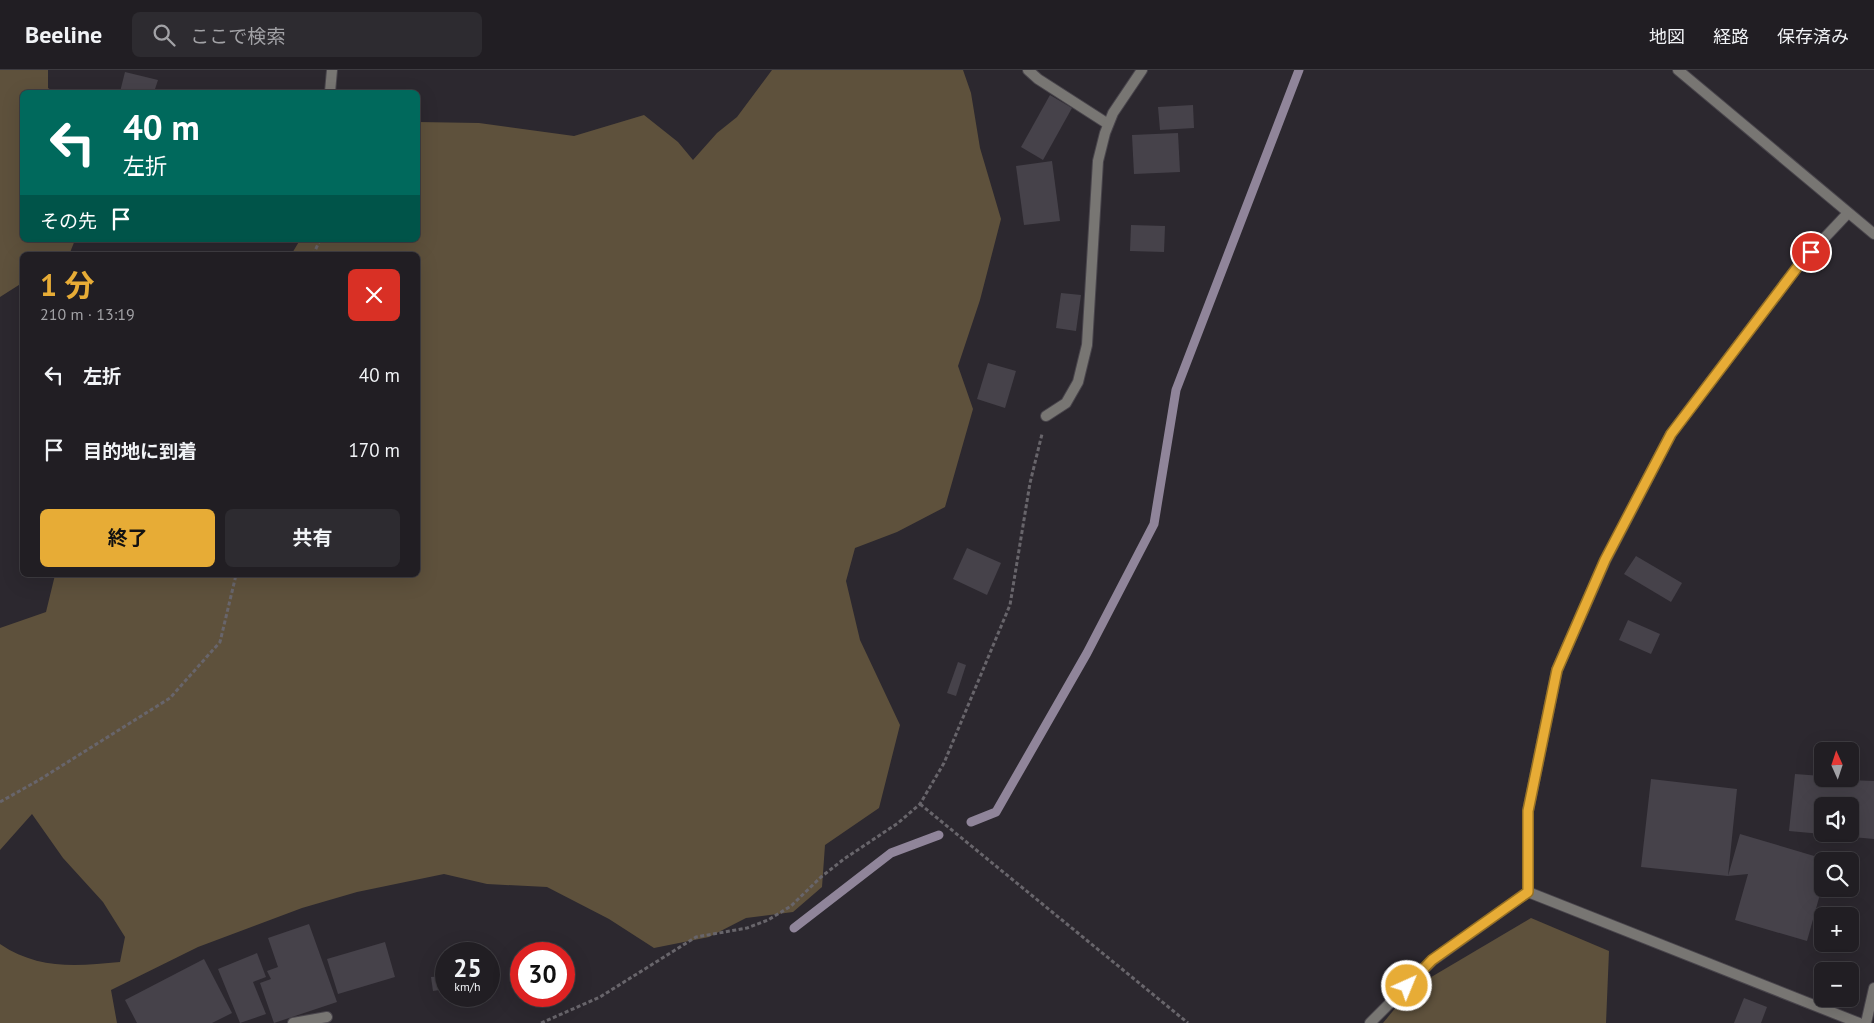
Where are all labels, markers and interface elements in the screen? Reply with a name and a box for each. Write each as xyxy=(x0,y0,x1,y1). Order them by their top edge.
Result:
search box xyxy=(132,12,482,57)
text: Beeline xyxy=(25,19,102,50)
icon: search xyxy=(150,21,178,49)
text: ここで検索 xyxy=(190,24,285,48)
text: 地図 xyxy=(1649,25,1685,48)
text: 経路 xyxy=(1713,25,1749,48)
text: 保存済み xyxy=(1777,25,1849,48)
text: 40 m xyxy=(123,104,200,150)
icon: left xyxy=(40,110,105,175)
text: 左折 xyxy=(123,152,167,180)
icon: arrive xyxy=(107,205,135,233)
text: その先 xyxy=(40,209,97,233)
pin xyxy=(1790,231,1832,273)
icon: arrive xyxy=(1797,238,1825,266)
text: 1 分 xyxy=(40,265,95,304)
button: close xyxy=(348,269,400,321)
text: 210 m · 13:19 xyxy=(40,304,135,324)
icon: left xyxy=(40,361,68,389)
text: 40 m xyxy=(359,363,400,387)
text: 左折 xyxy=(83,364,121,388)
icon: arrive xyxy=(40,436,68,464)
text: 170 m xyxy=(348,438,400,462)
text: 目的地に到着 xyxy=(83,439,197,463)
button: 終了 xyxy=(40,509,215,567)
button: 共有 xyxy=(225,509,400,567)
north arrow xyxy=(1814,742,1859,788)
map controls xyxy=(1814,742,1859,1007)
button: sound xyxy=(1814,797,1859,842)
button: search xyxy=(1814,852,1859,897)
button: + xyxy=(1814,907,1859,952)
speed limit sign: 30 xyxy=(510,942,575,1007)
text: 25 xyxy=(453,952,482,984)
position arrow xyxy=(1380,959,1432,1011)
button: − xyxy=(1814,962,1859,1007)
text: km/h xyxy=(454,979,481,994)

